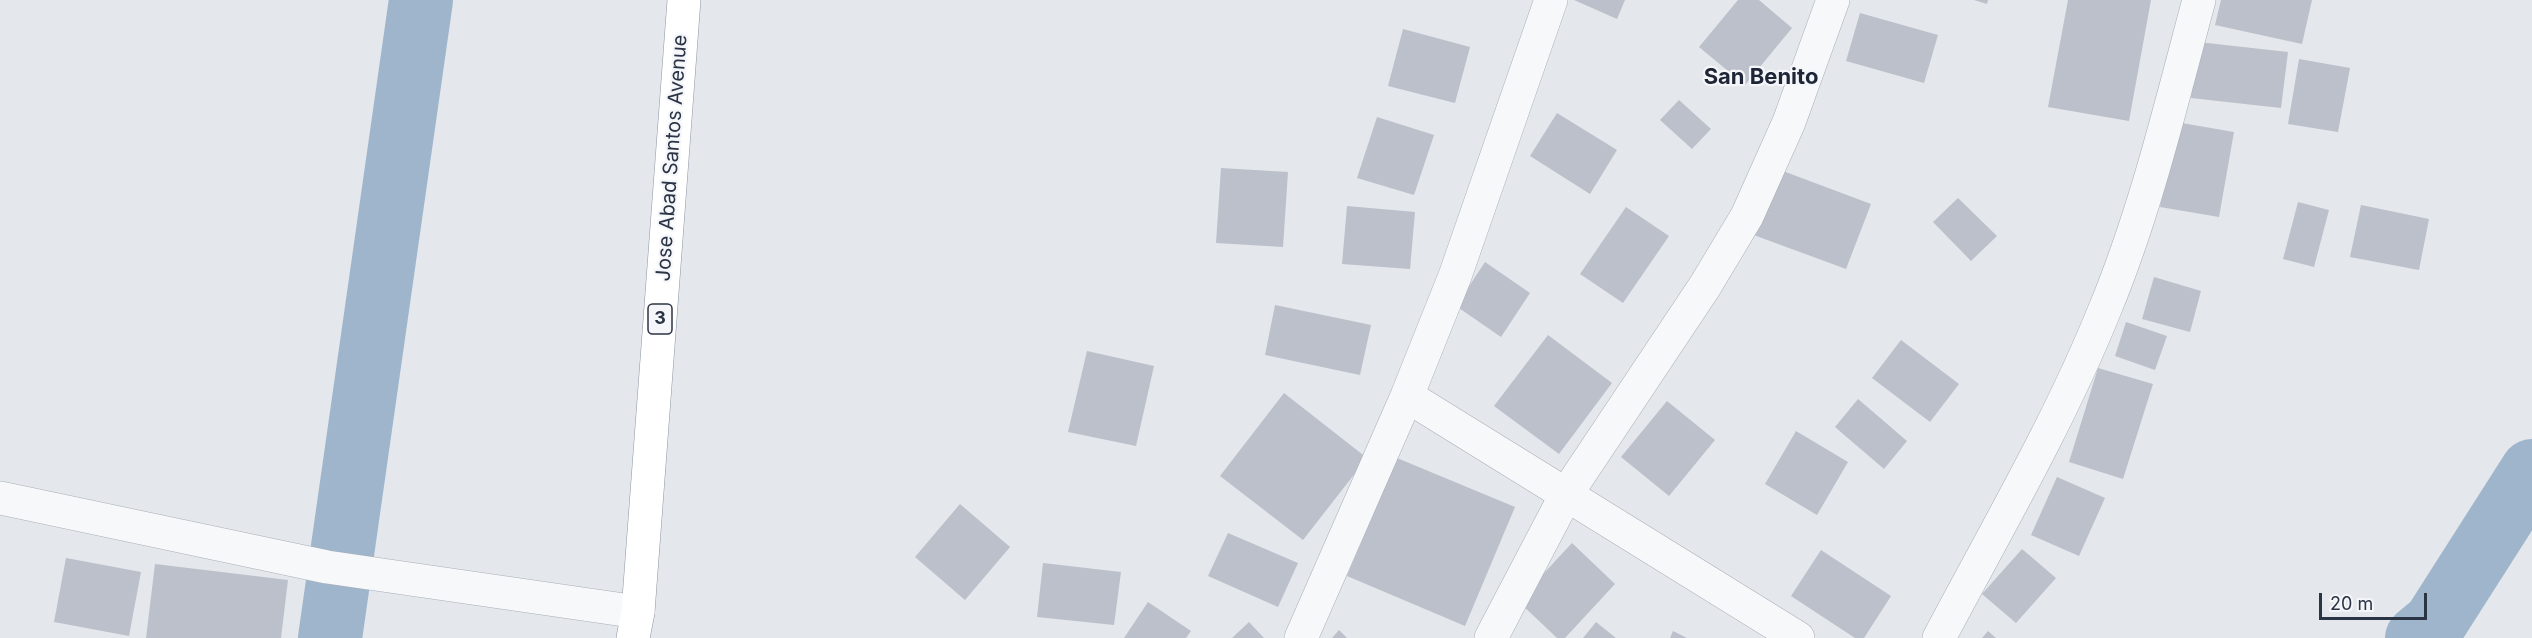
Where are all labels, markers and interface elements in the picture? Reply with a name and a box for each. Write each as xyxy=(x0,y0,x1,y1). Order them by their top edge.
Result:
street label: Jose Abad Santos Avenue xyxy=(651,34,693,282)
district label: San Benito xyxy=(1704,64,1818,90)
road number: 3 xyxy=(648,304,672,334)
scale bar xyxy=(2322,581,2430,619)
text: 20 m xyxy=(2330,593,2373,614)

